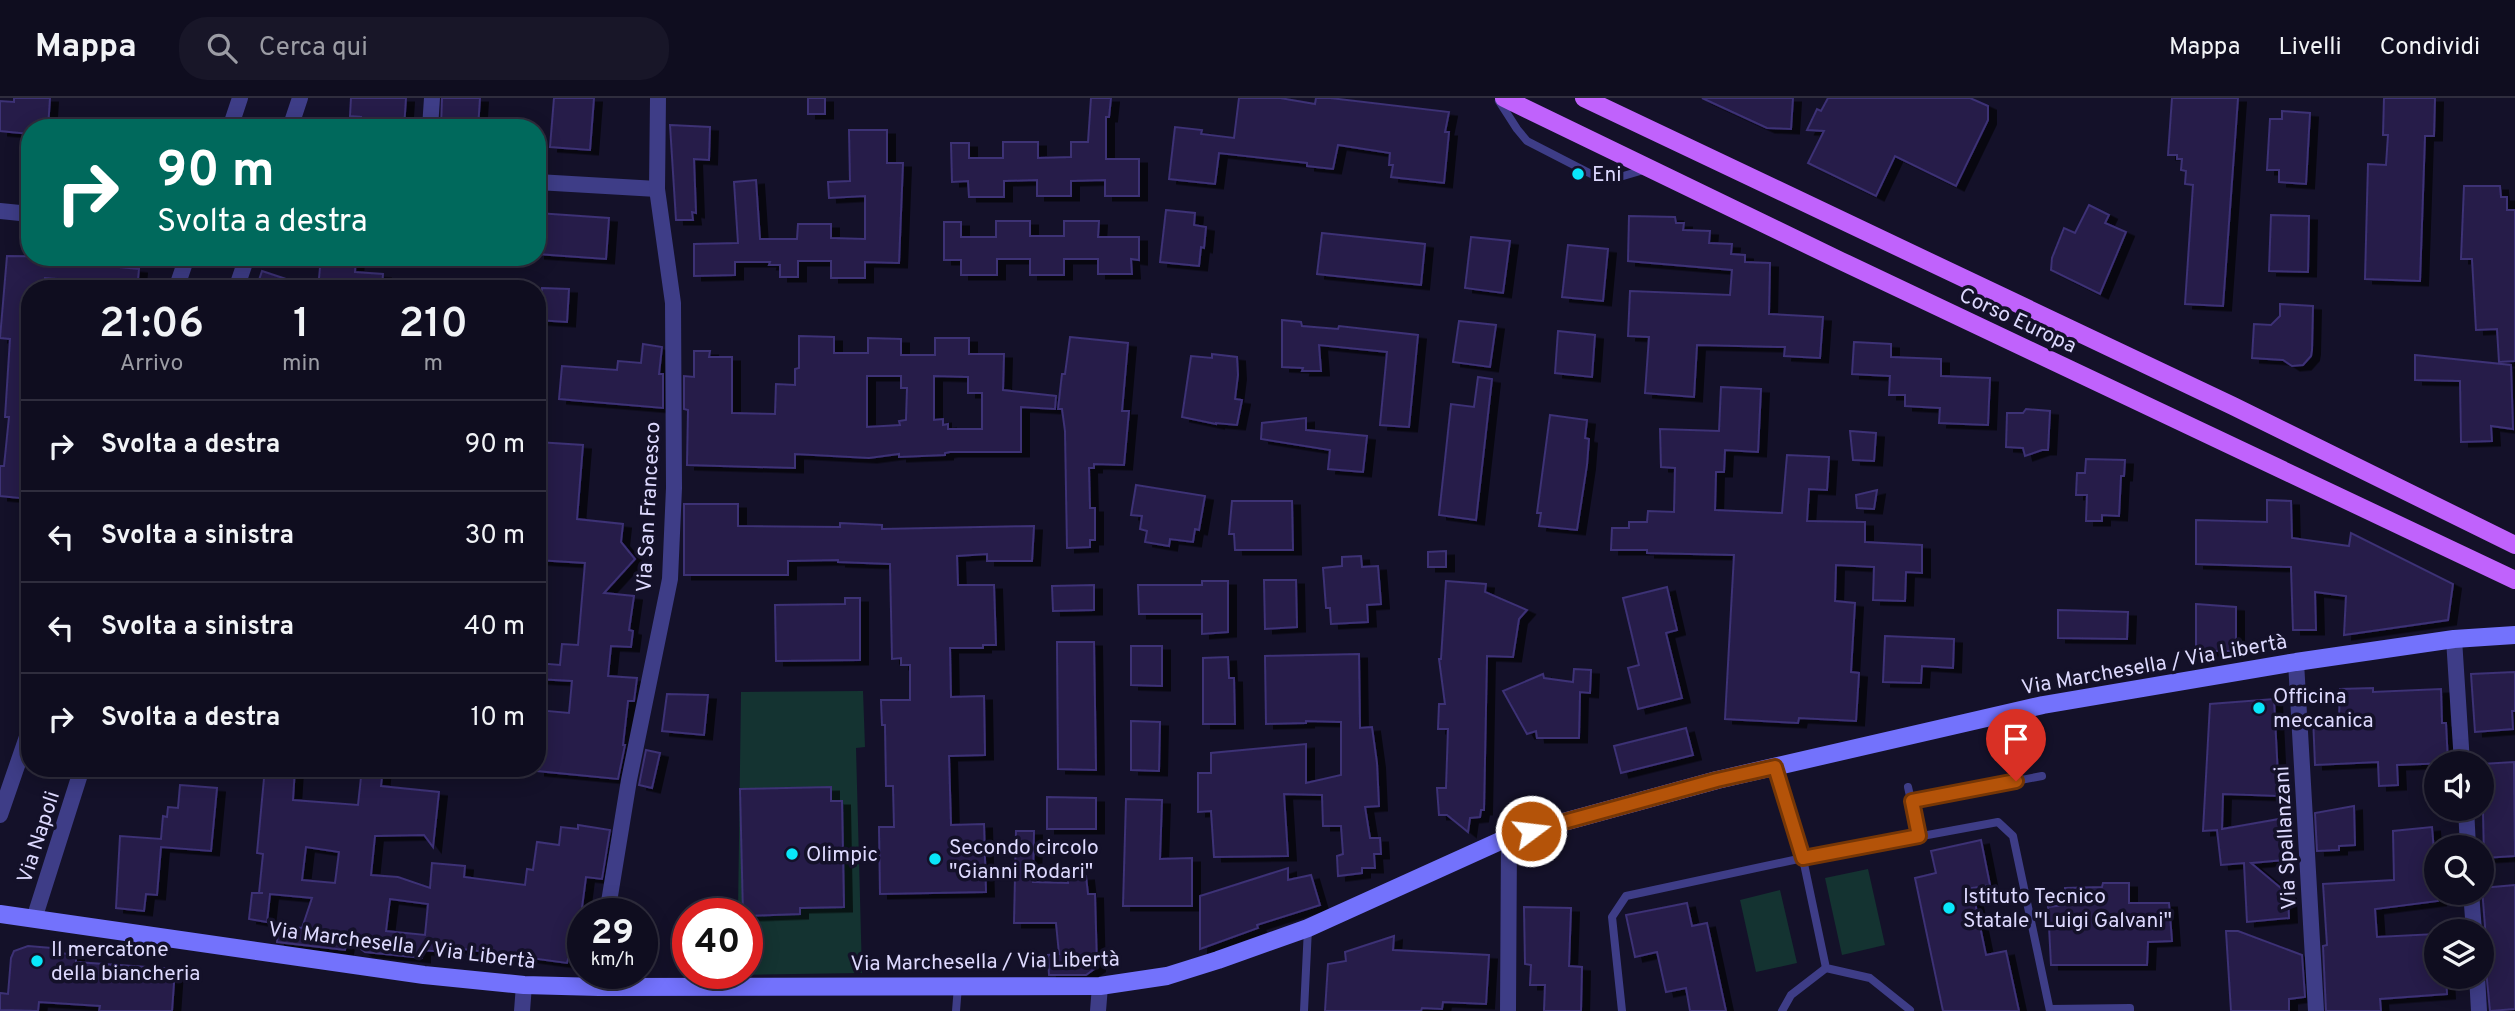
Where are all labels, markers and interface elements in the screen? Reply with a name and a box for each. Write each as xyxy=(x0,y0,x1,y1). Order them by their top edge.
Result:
search box xyxy=(179,17,669,80)
text: Mappa xyxy=(35,27,137,69)
icon: search xyxy=(203,29,241,67)
text: Cerca qui xyxy=(259,32,368,65)
text: Mappa xyxy=(2169,33,2240,63)
text: Livelli xyxy=(2278,33,2342,63)
text: Condividi xyxy=(2380,33,2480,63)
text: 90 m xyxy=(157,142,275,204)
icon: right xyxy=(42,147,133,238)
place label: Eni xyxy=(1592,162,1622,189)
marker: Eni xyxy=(1570,166,1586,182)
text: Svolta a destra xyxy=(157,203,368,243)
street label: Corso Europa xyxy=(1954,282,2080,360)
text: 21:06 xyxy=(99,299,204,352)
text: 1 xyxy=(293,299,309,352)
text: 210 xyxy=(398,299,468,352)
text: Arrivo xyxy=(120,350,183,379)
text: min xyxy=(282,350,320,379)
text: m xyxy=(423,350,443,379)
street label: Via San Francesco xyxy=(632,421,667,593)
icon: right xyxy=(42,427,80,465)
text: Svolta a destra xyxy=(101,429,280,462)
text: 90 m xyxy=(465,429,525,462)
icon: left xyxy=(42,518,80,556)
text: Svolta a sinistra xyxy=(101,520,294,553)
text: 30 m xyxy=(465,520,525,553)
icon: left xyxy=(42,609,80,647)
text: Svolta a sinistra xyxy=(101,611,294,644)
text: 40 m xyxy=(464,611,525,644)
street label: Via Marchesella / Via Libertà xyxy=(2019,629,2289,702)
place label: Officina meccanica xyxy=(2273,684,2374,735)
icon: right xyxy=(42,700,80,738)
marker: Officina meccanica xyxy=(2251,700,2267,716)
text: Svolta a destra xyxy=(101,702,280,735)
text: 10 m xyxy=(470,702,525,735)
pin xyxy=(1986,709,2046,781)
icon: arrive xyxy=(1997,720,2035,758)
map controls xyxy=(2424,751,2494,989)
button: sound xyxy=(2424,751,2494,821)
street label: Via Spallanzani xyxy=(2269,765,2304,911)
street label: Via Napoli xyxy=(12,788,67,887)
position arrow xyxy=(1494,794,1568,868)
place label: Secondo circolo "Gianni Rodari" xyxy=(949,835,1099,886)
button: search xyxy=(2424,835,2494,905)
place label: Olimpic xyxy=(806,842,878,869)
marker: Olimpic xyxy=(784,846,800,862)
marker: Secondo circolo "Gianni Rodari" xyxy=(927,851,943,867)
place label: Istituto Tecnico Statale "Luigi Galvani" xyxy=(1963,884,2172,935)
speed limit sign: 40 xyxy=(672,898,763,989)
marker: Istituto Tecnico Statale "Luigi Galvani" xyxy=(1941,900,1957,916)
text: 29 xyxy=(591,912,634,956)
street label: Via Marchesella / Via Libertà xyxy=(267,917,537,976)
button: layers xyxy=(2424,919,2494,989)
place label: Il mercatone della biancheria xyxy=(51,937,200,988)
street label: Via Marchesella / Via Libertà xyxy=(850,947,1120,978)
text: km/h xyxy=(591,949,634,972)
marker: Il mercatone della biancheria xyxy=(29,953,45,969)

